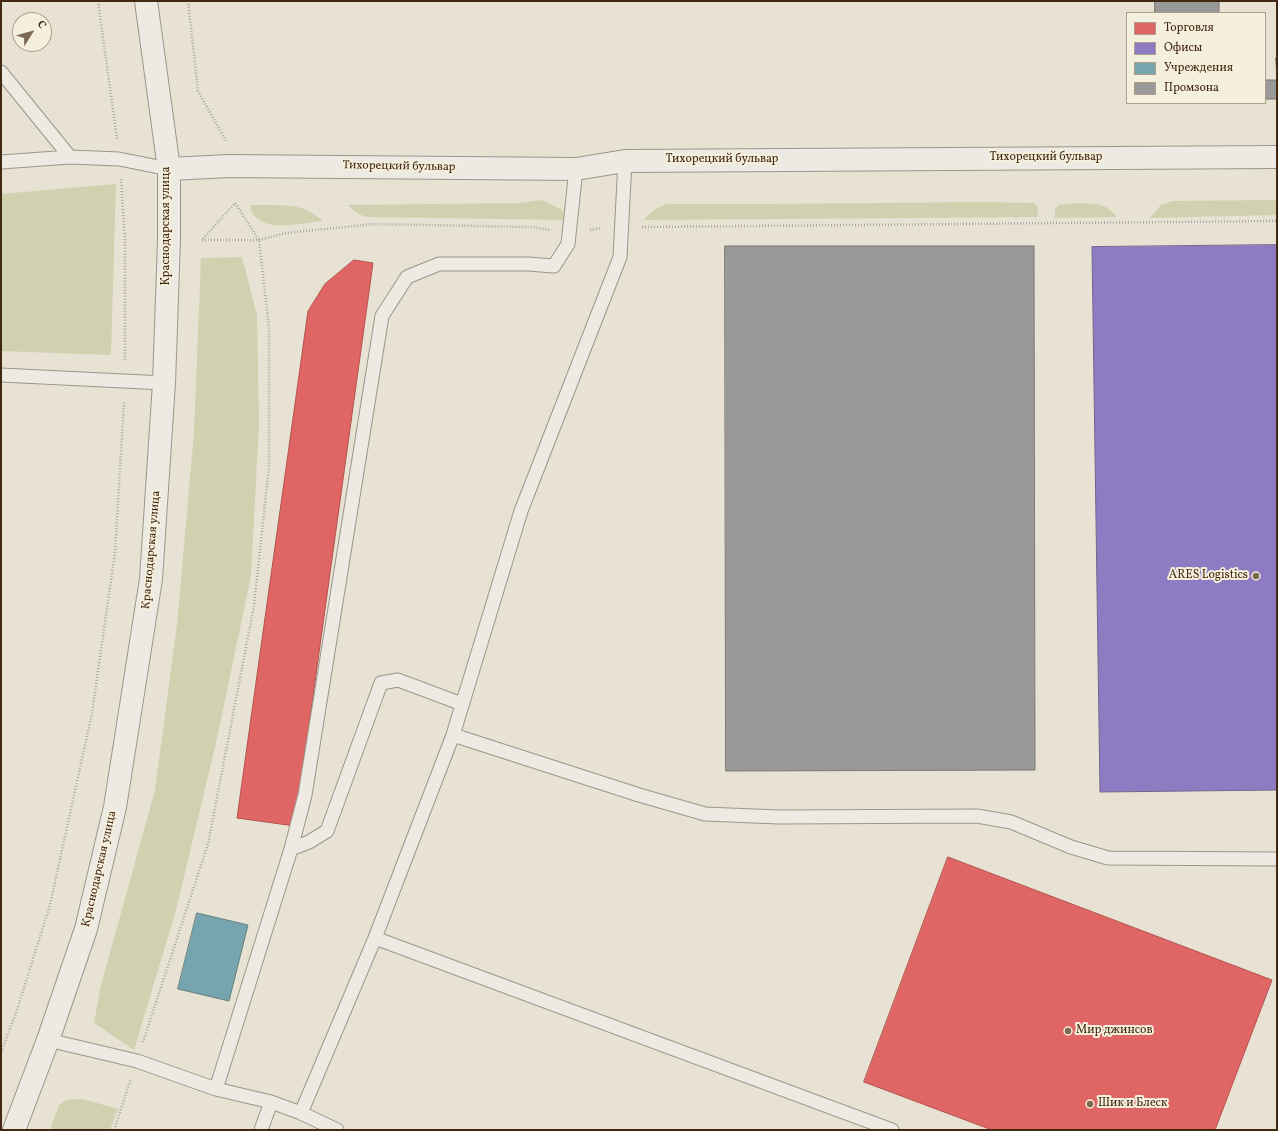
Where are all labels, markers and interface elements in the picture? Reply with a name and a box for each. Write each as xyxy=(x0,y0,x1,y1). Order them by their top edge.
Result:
north arrow xyxy=(12,12,52,52)
legend xyxy=(1126,12,1266,104)
text: С xyxy=(33,18,49,32)
text: Торговля xyxy=(1164,20,1214,36)
text: Офисы xyxy=(1164,40,1202,56)
text: Учреждения xyxy=(1164,60,1233,76)
text: Промзона xyxy=(1164,80,1219,96)
street label: Тихорецкий бульвар xyxy=(990,151,1102,165)
street label: Тихорецкий бульвар xyxy=(666,153,778,167)
street label: Тихорецкий бульвар xyxy=(342,159,456,175)
street label: Краснодарская улица xyxy=(160,166,174,286)
street label: Краснодарская улица xyxy=(140,490,164,610)
place label: ARES Logistics xyxy=(1169,569,1248,583)
marker: ARES Logistics xyxy=(1251,571,1261,581)
street label: Краснодарская улица xyxy=(80,809,120,929)
place label: Мир джинсов xyxy=(1076,1024,1153,1038)
marker: Мир джинсов xyxy=(1063,1026,1073,1036)
place label: Шик и Блеск xyxy=(1098,1097,1167,1111)
marker: Шик и Блеск xyxy=(1085,1099,1095,1109)

